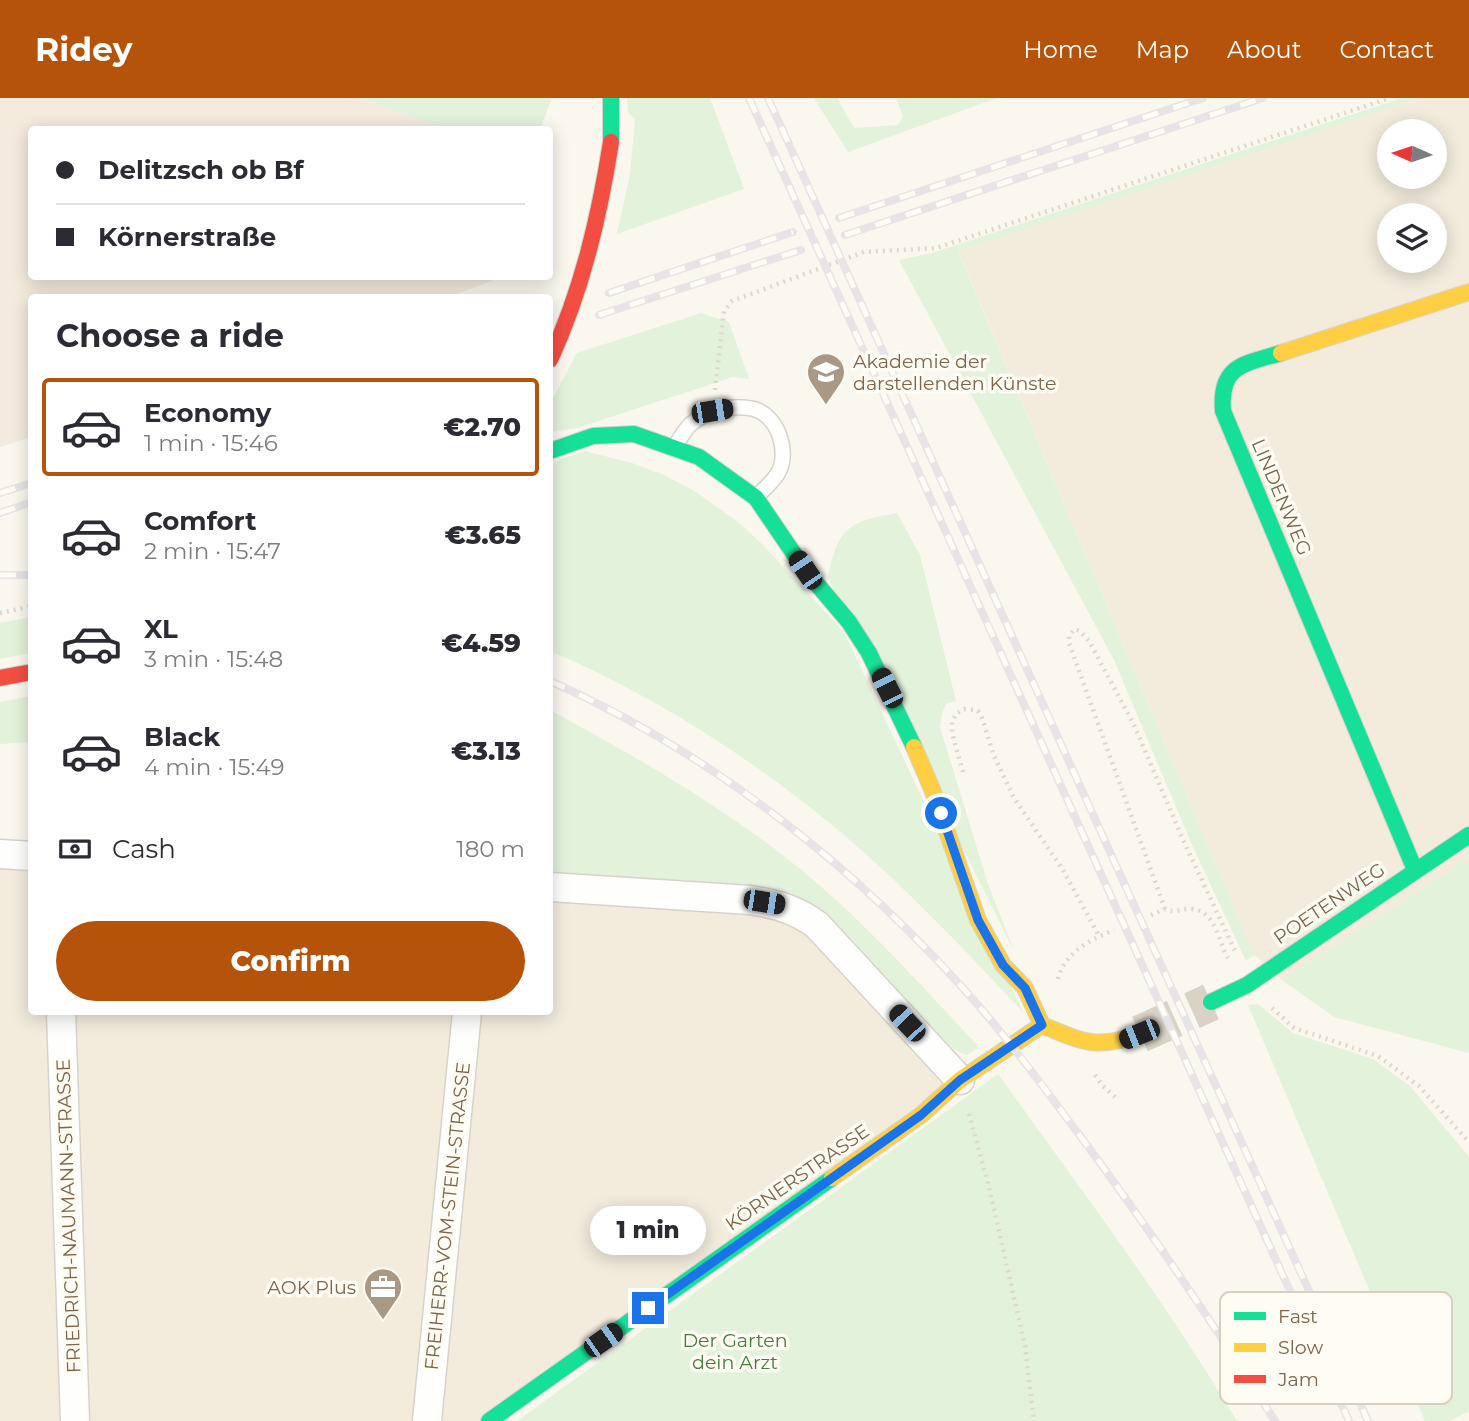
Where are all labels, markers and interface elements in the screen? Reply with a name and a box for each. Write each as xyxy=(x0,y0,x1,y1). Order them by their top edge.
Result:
text: Ridey xyxy=(35,29,133,69)
text: Home xyxy=(1023,35,1098,64)
text: Map xyxy=(1136,35,1189,64)
text: About xyxy=(1227,35,1301,64)
text: Contact xyxy=(1339,35,1434,64)
north arrow xyxy=(1377,119,1447,189)
map controls xyxy=(1377,119,1447,273)
text: Delitzsch ob Bf xyxy=(98,154,304,186)
button: layers xyxy=(1377,203,1447,273)
text: Körnerstraße xyxy=(98,221,276,253)
text: Choose a ride xyxy=(56,316,284,355)
place label: Akademie der darstellenden Künste xyxy=(853,350,1056,395)
school or university icon: Akademie der darstellenden Künste xyxy=(805,351,847,406)
icon: car xyxy=(60,396,123,459)
text: Economy xyxy=(144,397,271,429)
car xyxy=(690,397,735,425)
text: €2.70 xyxy=(443,411,521,443)
text: 1 min · 15:46 xyxy=(144,429,278,457)
street label: LINDENWEG xyxy=(1247,436,1316,559)
icon: car xyxy=(60,504,123,567)
text: Comfort xyxy=(144,505,256,537)
text: €3.65 xyxy=(444,519,521,551)
text: 2 min · 15:47 xyxy=(144,537,281,565)
car xyxy=(785,547,826,593)
icon: car xyxy=(60,612,123,675)
text: XL xyxy=(144,613,178,645)
text: €4.59 xyxy=(441,627,521,659)
text: 3 min · 15:48 xyxy=(144,645,283,673)
car xyxy=(869,665,906,711)
icon: car xyxy=(60,720,123,783)
text: Black xyxy=(144,721,220,753)
text: €3.13 xyxy=(451,735,521,767)
text: 4 min · 15:49 xyxy=(144,753,284,781)
route start xyxy=(925,797,957,829)
icon: cash xyxy=(56,830,94,868)
text: Cash xyxy=(112,833,176,865)
text: 180 m xyxy=(456,835,525,863)
street label: POETENWEG xyxy=(1269,858,1389,949)
car xyxy=(742,888,787,916)
button: Confirm xyxy=(56,921,525,1001)
car xyxy=(885,1000,930,1046)
car xyxy=(1116,1016,1163,1052)
street label: FRIEDRICH-NAUMANN-STRASSE xyxy=(52,1058,85,1374)
street label: FREIHERR-VOM-STEIN-STRASSE xyxy=(420,1061,475,1371)
street label: KÖRNERSTRASSE xyxy=(721,1119,874,1236)
callout: 1 min xyxy=(590,1206,706,1256)
text: 1 min xyxy=(616,1216,680,1244)
office icon: AOK Plus xyxy=(362,1266,404,1321)
place label: AOK Plus xyxy=(267,1276,356,1299)
route end xyxy=(632,1292,664,1324)
legend xyxy=(1220,1292,1452,1404)
text: Fast xyxy=(1278,1305,1318,1328)
car xyxy=(580,1319,627,1361)
park label: Der Garten dein Arzt xyxy=(682,1329,788,1374)
text: Slow xyxy=(1278,1336,1323,1359)
text: Jam xyxy=(1277,1368,1319,1391)

